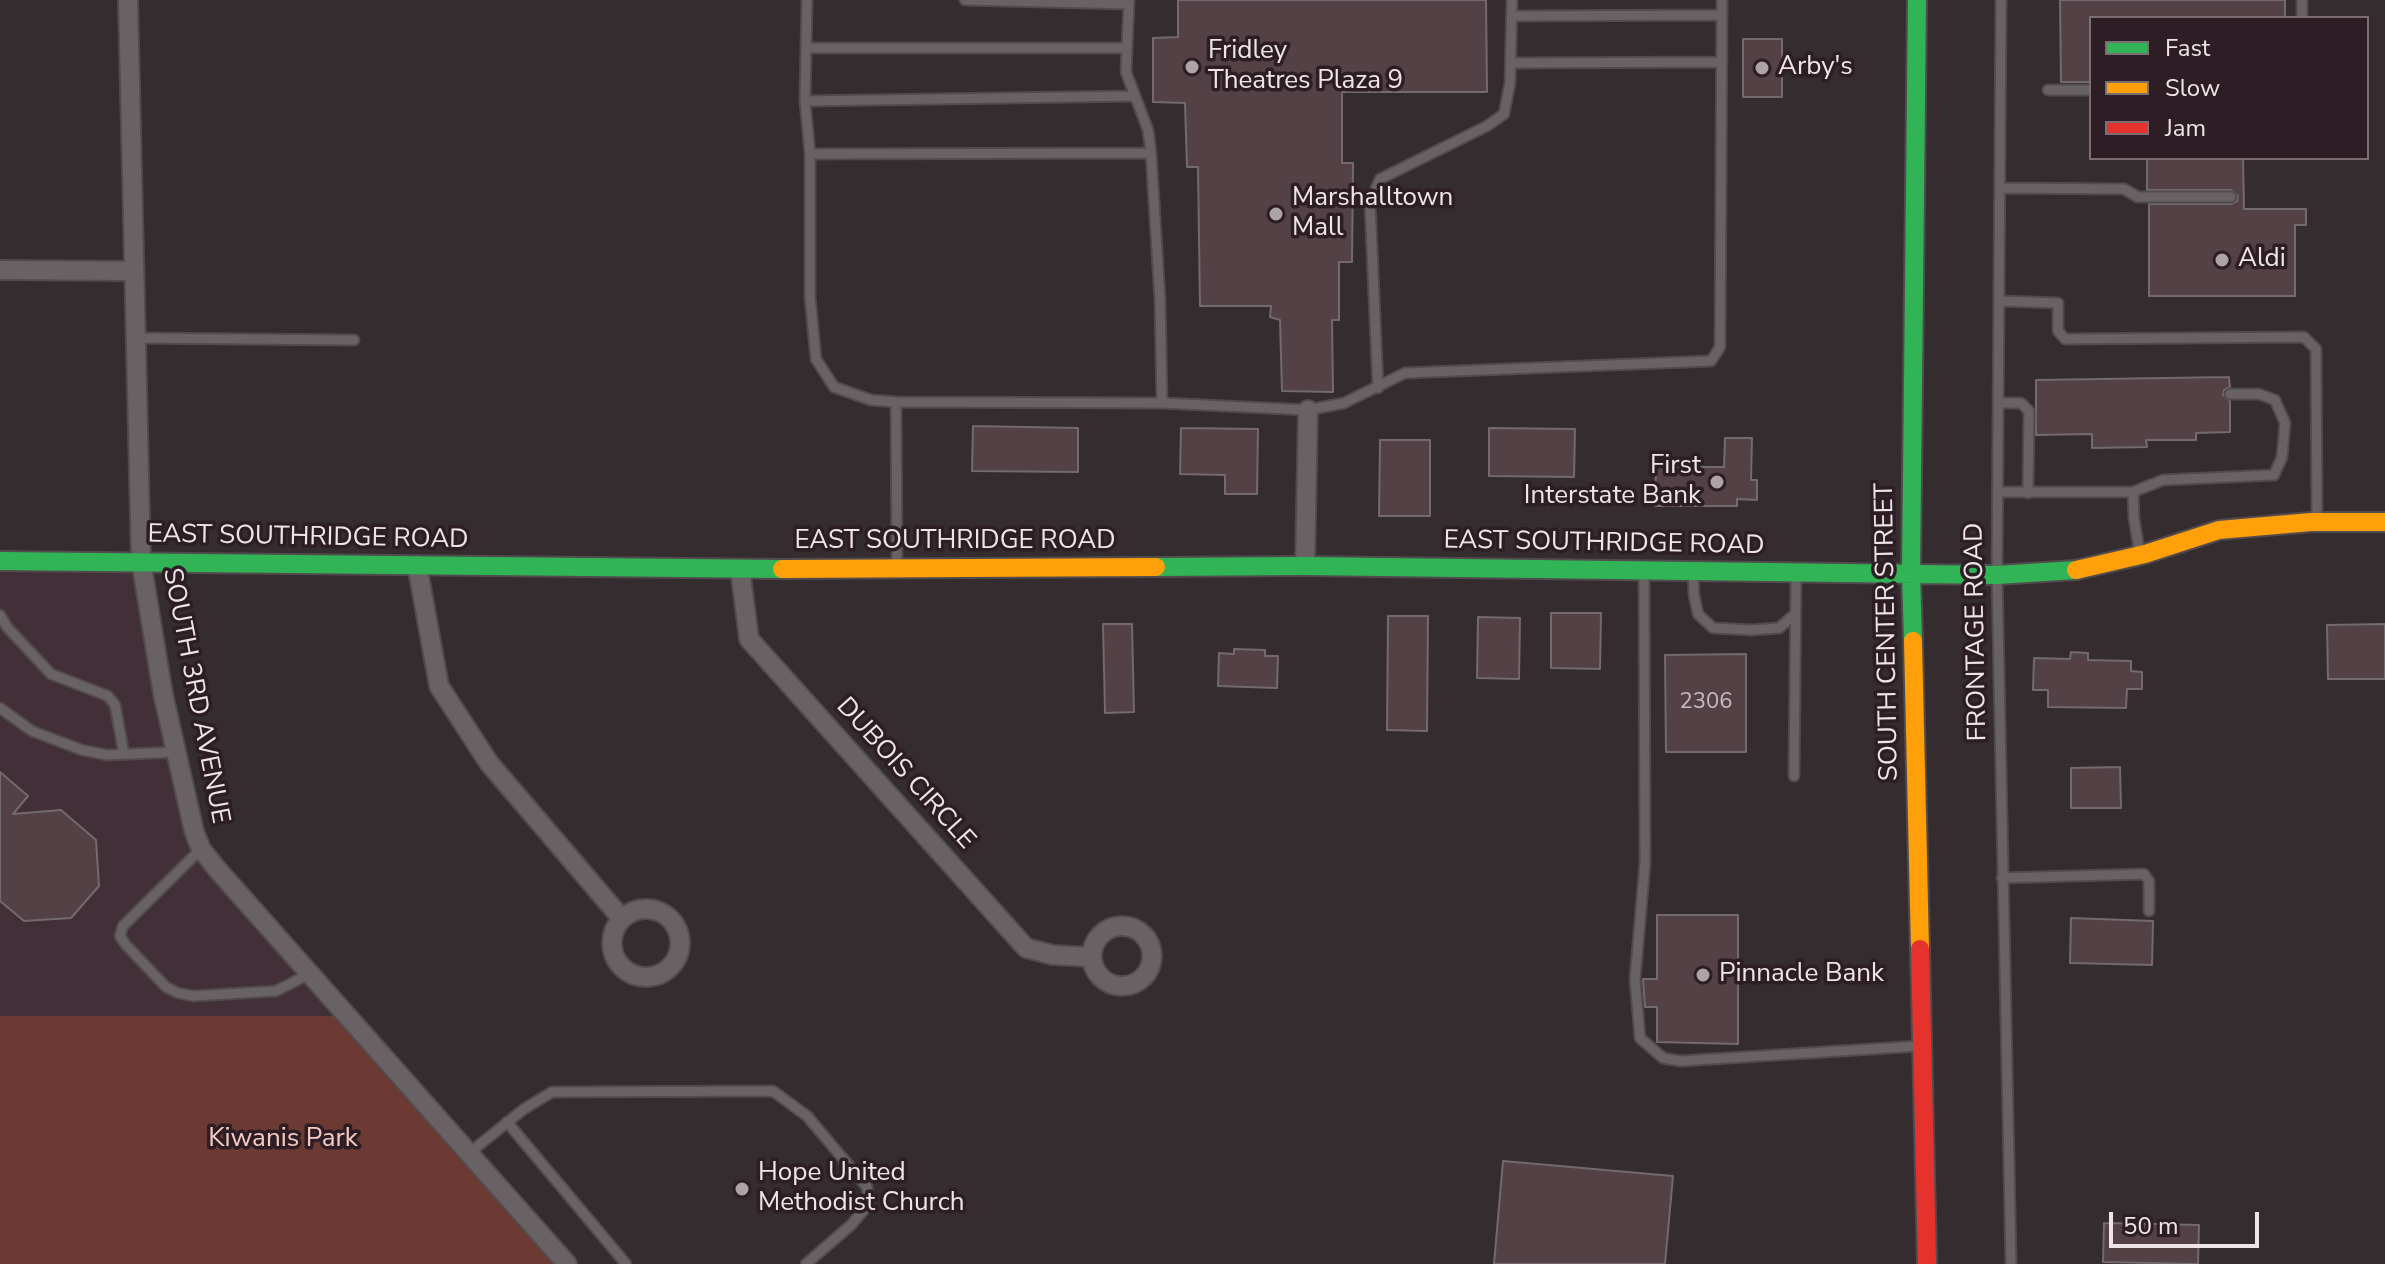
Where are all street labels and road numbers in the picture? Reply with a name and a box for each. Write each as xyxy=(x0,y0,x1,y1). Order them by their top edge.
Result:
street label: SOUTH CENTER STREET xyxy=(1870,483,1906,781)
street label: EAST SOUTHRIDGE ROAD xyxy=(147,520,469,556)
street label: FRONTAGE ROAD xyxy=(1959,522,1995,742)
street label: EAST SOUTHRIDGE ROAD xyxy=(794,526,1116,558)
street label: EAST SOUTHRIDGE ROAD xyxy=(1443,526,1765,562)
street label: SOUTH 3RD AVENUE xyxy=(155,565,235,827)
street label: DUBOIS CIRCLE xyxy=(829,692,981,856)

